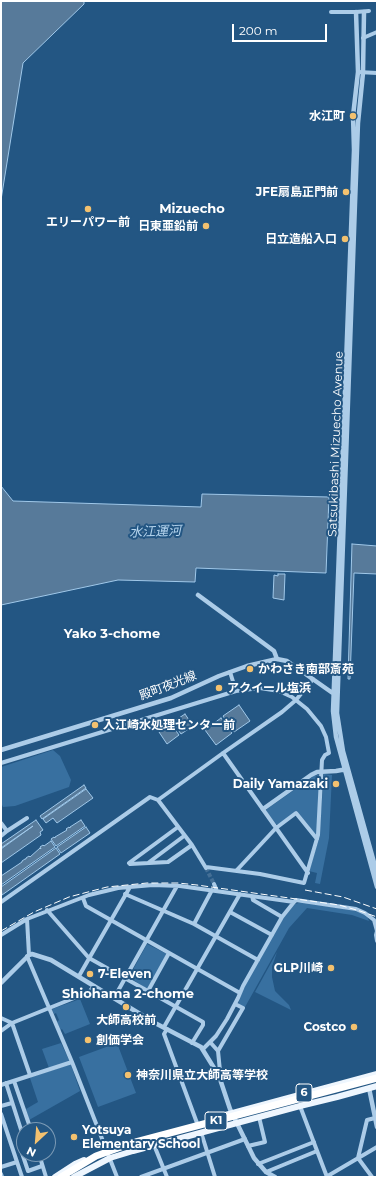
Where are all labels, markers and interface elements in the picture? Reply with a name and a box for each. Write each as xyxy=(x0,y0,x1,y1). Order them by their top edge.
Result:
scale bar xyxy=(234,16,329,42)
text: 200 m xyxy=(239,23,278,38)
place label: 水江町 xyxy=(309,109,345,123)
marker: 水江町 xyxy=(348,111,358,121)
place label: JFE扇島正門前 xyxy=(256,185,338,199)
marker: JFE扇島正門前 xyxy=(341,187,351,197)
district label: Mizuecho xyxy=(159,201,225,217)
marker: エリーパワー前 xyxy=(83,204,93,214)
place label: エリーパワー前 xyxy=(46,215,130,229)
place label: 日東亜鉛前 xyxy=(138,219,198,233)
marker: 日東亜鉛前 xyxy=(201,221,211,231)
place label: 日立造船入口 xyxy=(265,232,337,246)
marker: 日立造船入口 xyxy=(340,234,350,244)
street label: Satsukibashi Mizuecho Avenue xyxy=(326,351,346,537)
water label: 水江運河 xyxy=(129,523,181,541)
district label: Yako 3-chome xyxy=(64,626,160,642)
place label: かわさき南部斎苑 xyxy=(258,662,354,676)
marker: かわさき南部斎苑 xyxy=(245,664,255,674)
street label: 殿町夜光線 xyxy=(137,669,199,703)
place label: アクイール塩浜 xyxy=(227,681,311,695)
marker: アクイール塩浜 xyxy=(214,683,224,693)
place label: 入江崎水処理センター前 xyxy=(103,718,235,732)
marker: 入江崎水処理センター前 xyxy=(90,720,100,730)
place label: Daily Yamazaki xyxy=(233,777,328,791)
marker: Daily Yamazaki xyxy=(331,779,341,789)
place label: GLP川崎 xyxy=(274,961,323,975)
marker: GLP川崎 xyxy=(326,963,336,973)
place label: 7-Eleven xyxy=(98,967,151,981)
marker: 7-Eleven xyxy=(85,969,95,979)
district label: Shiohama 2-chome xyxy=(62,986,194,1002)
marker: 大師高校前 xyxy=(121,1002,131,1012)
place label: 大師高校前 xyxy=(96,1013,156,1027)
place label: Costco xyxy=(303,1020,346,1034)
marker: Costco xyxy=(349,1022,359,1032)
place label: 創価学会 xyxy=(96,1033,144,1047)
marker: 創価学会 xyxy=(83,1035,93,1045)
place label: 神奈川県立大師高等学校 xyxy=(136,1068,268,1082)
marker: 神奈川県立大師高等学校 xyxy=(123,1070,133,1080)
road number: 6 xyxy=(296,1084,312,1102)
road number: K1 xyxy=(205,1112,227,1130)
north arrow xyxy=(16,1122,56,1162)
place label: Yotsuya Elementary School xyxy=(82,1123,200,1151)
marker: Yotsuya Elementary School xyxy=(69,1132,79,1142)
text: N xyxy=(24,1144,38,1160)

